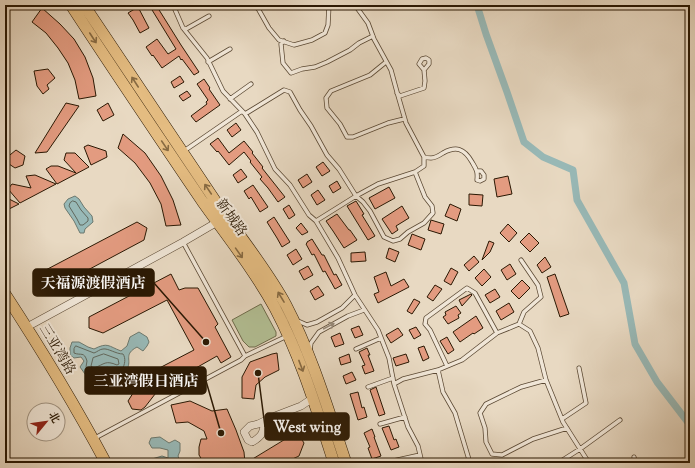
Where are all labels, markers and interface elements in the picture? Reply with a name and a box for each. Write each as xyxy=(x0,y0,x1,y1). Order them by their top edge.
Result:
one-way arrow xyxy=(89,32,97,43)
one-way arrow xyxy=(131,77,139,88)
one-way arrow xyxy=(161,140,169,151)
one-way arrow xyxy=(204,184,212,195)
street label: 新城路 xyxy=(210,195,251,241)
one-way arrow xyxy=(235,247,243,258)
callout: 天福源渡假酒店 xyxy=(33,269,154,296)
text: 天福源渡假酒店 xyxy=(40,274,146,295)
one-way arrow xyxy=(277,292,285,303)
street label: 三亚湾路 xyxy=(33,321,79,379)
one-way arrow xyxy=(323,322,335,330)
one-way arrow xyxy=(297,360,305,372)
callout: 三亚湾假日酒店 xyxy=(85,367,206,394)
text: 三亚湾假日酒店 xyxy=(93,372,199,393)
north arrow xyxy=(26,402,66,442)
text: 北 xyxy=(44,409,64,426)
callout: West wing xyxy=(265,413,349,440)
text: West wing xyxy=(273,418,342,439)

